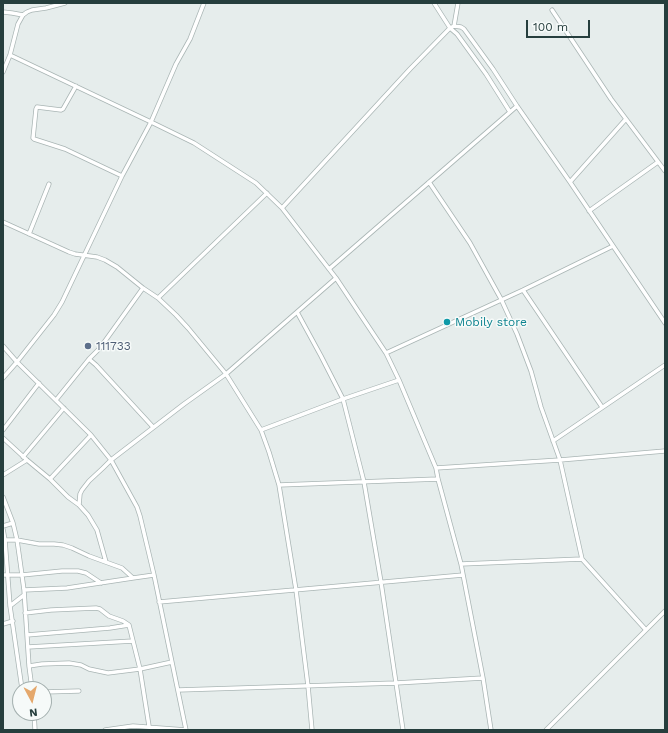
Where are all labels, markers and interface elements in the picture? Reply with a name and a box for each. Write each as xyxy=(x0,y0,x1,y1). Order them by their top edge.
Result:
scale bar xyxy=(528,12,592,38)
text: 100 m xyxy=(533,20,568,34)
place label: Mobily store xyxy=(455,315,527,329)
marker: Mobily store xyxy=(442,317,452,327)
place label: 111733 xyxy=(96,339,131,353)
marker: 111733 xyxy=(83,341,93,351)
north arrow xyxy=(12,681,52,721)
text: N xyxy=(29,705,38,719)

